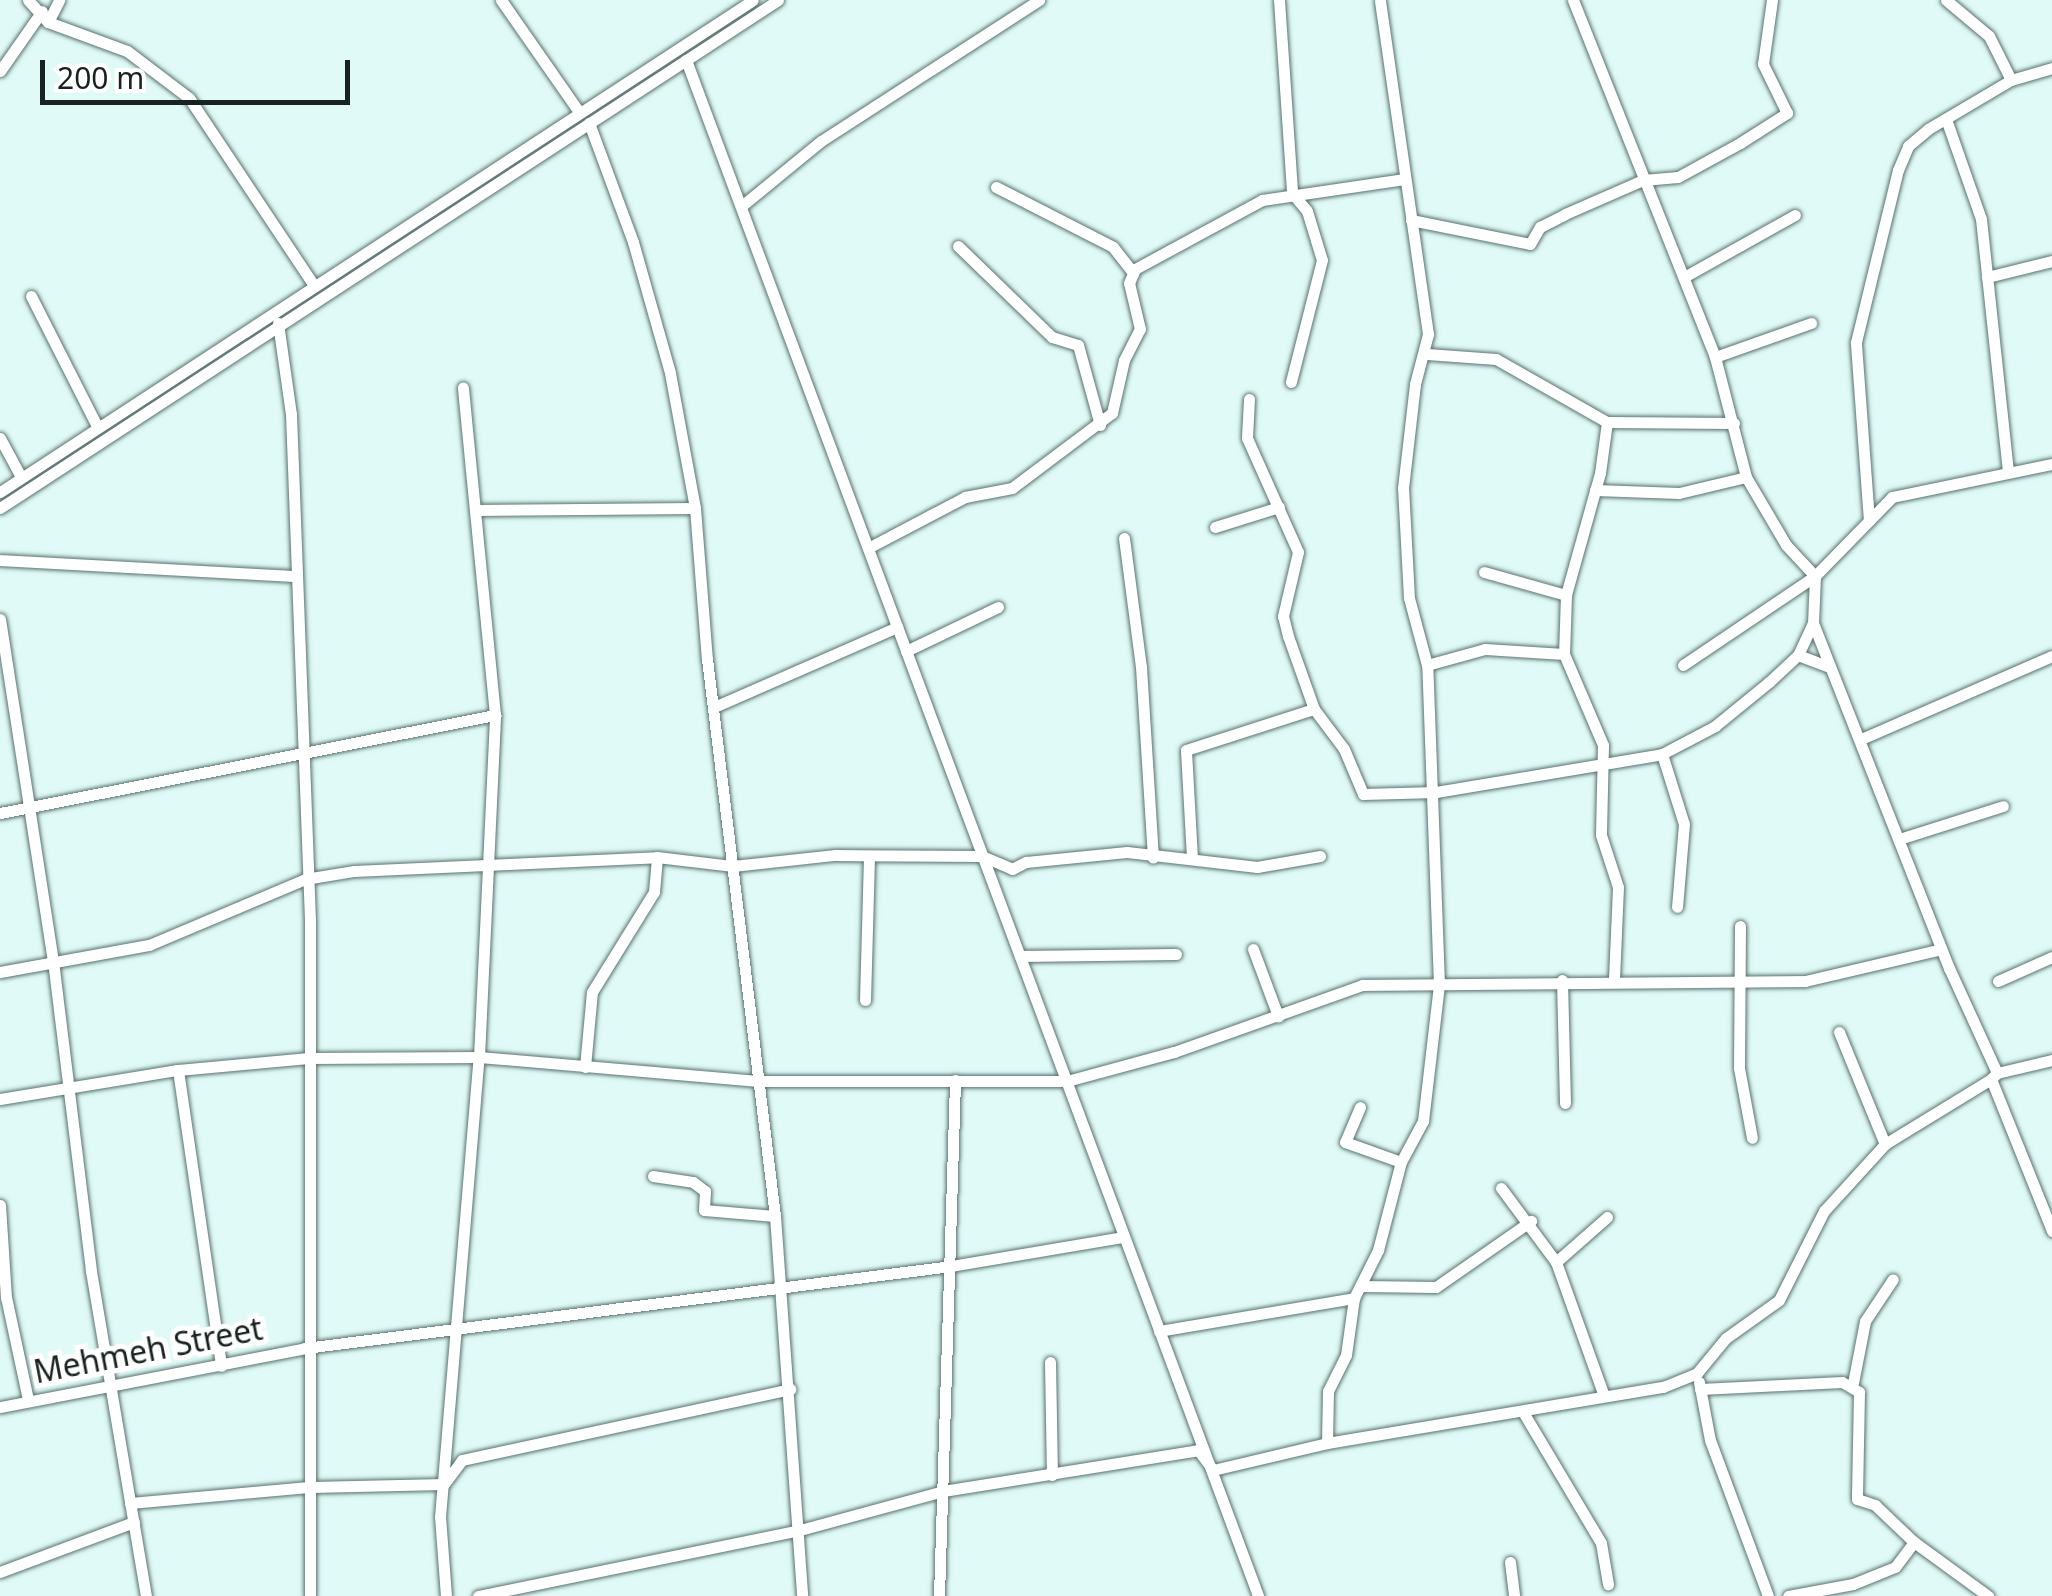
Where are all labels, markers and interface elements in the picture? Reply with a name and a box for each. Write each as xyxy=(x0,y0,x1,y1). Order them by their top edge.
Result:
scale bar xyxy=(45,40,355,102)
text: 200 m xyxy=(57,57,144,98)
street label: Mehmeh Street xyxy=(30,1309,266,1391)

